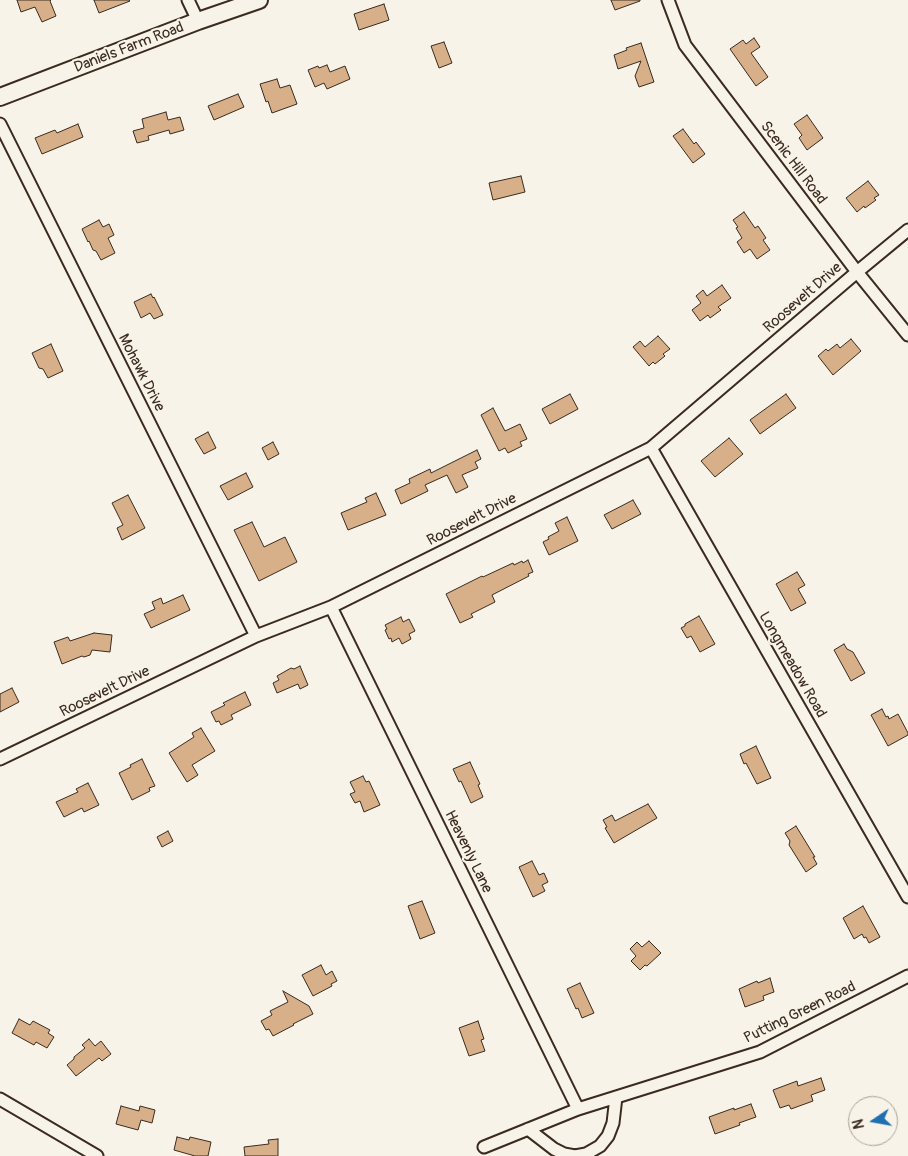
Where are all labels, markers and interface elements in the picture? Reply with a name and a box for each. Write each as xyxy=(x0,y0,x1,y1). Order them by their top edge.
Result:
street label: Daniels Farm Road xyxy=(72,19,186,77)
street label: Scenic Hill Road xyxy=(756,118,830,208)
street label: Roosevelt Drive xyxy=(760,259,846,337)
street label: Mohawk Drive xyxy=(114,331,168,415)
street label: Roosevelt Drive xyxy=(424,490,520,550)
street label: Longmeadow Road xyxy=(754,609,830,721)
street label: Roosevelt Drive xyxy=(57,662,153,722)
street label: Heavenly Lane xyxy=(440,808,496,896)
street label: Putting Green Road xyxy=(741,978,859,1048)
north arrow xyxy=(848,1096,898,1146)
text: N xyxy=(850,1118,868,1130)

